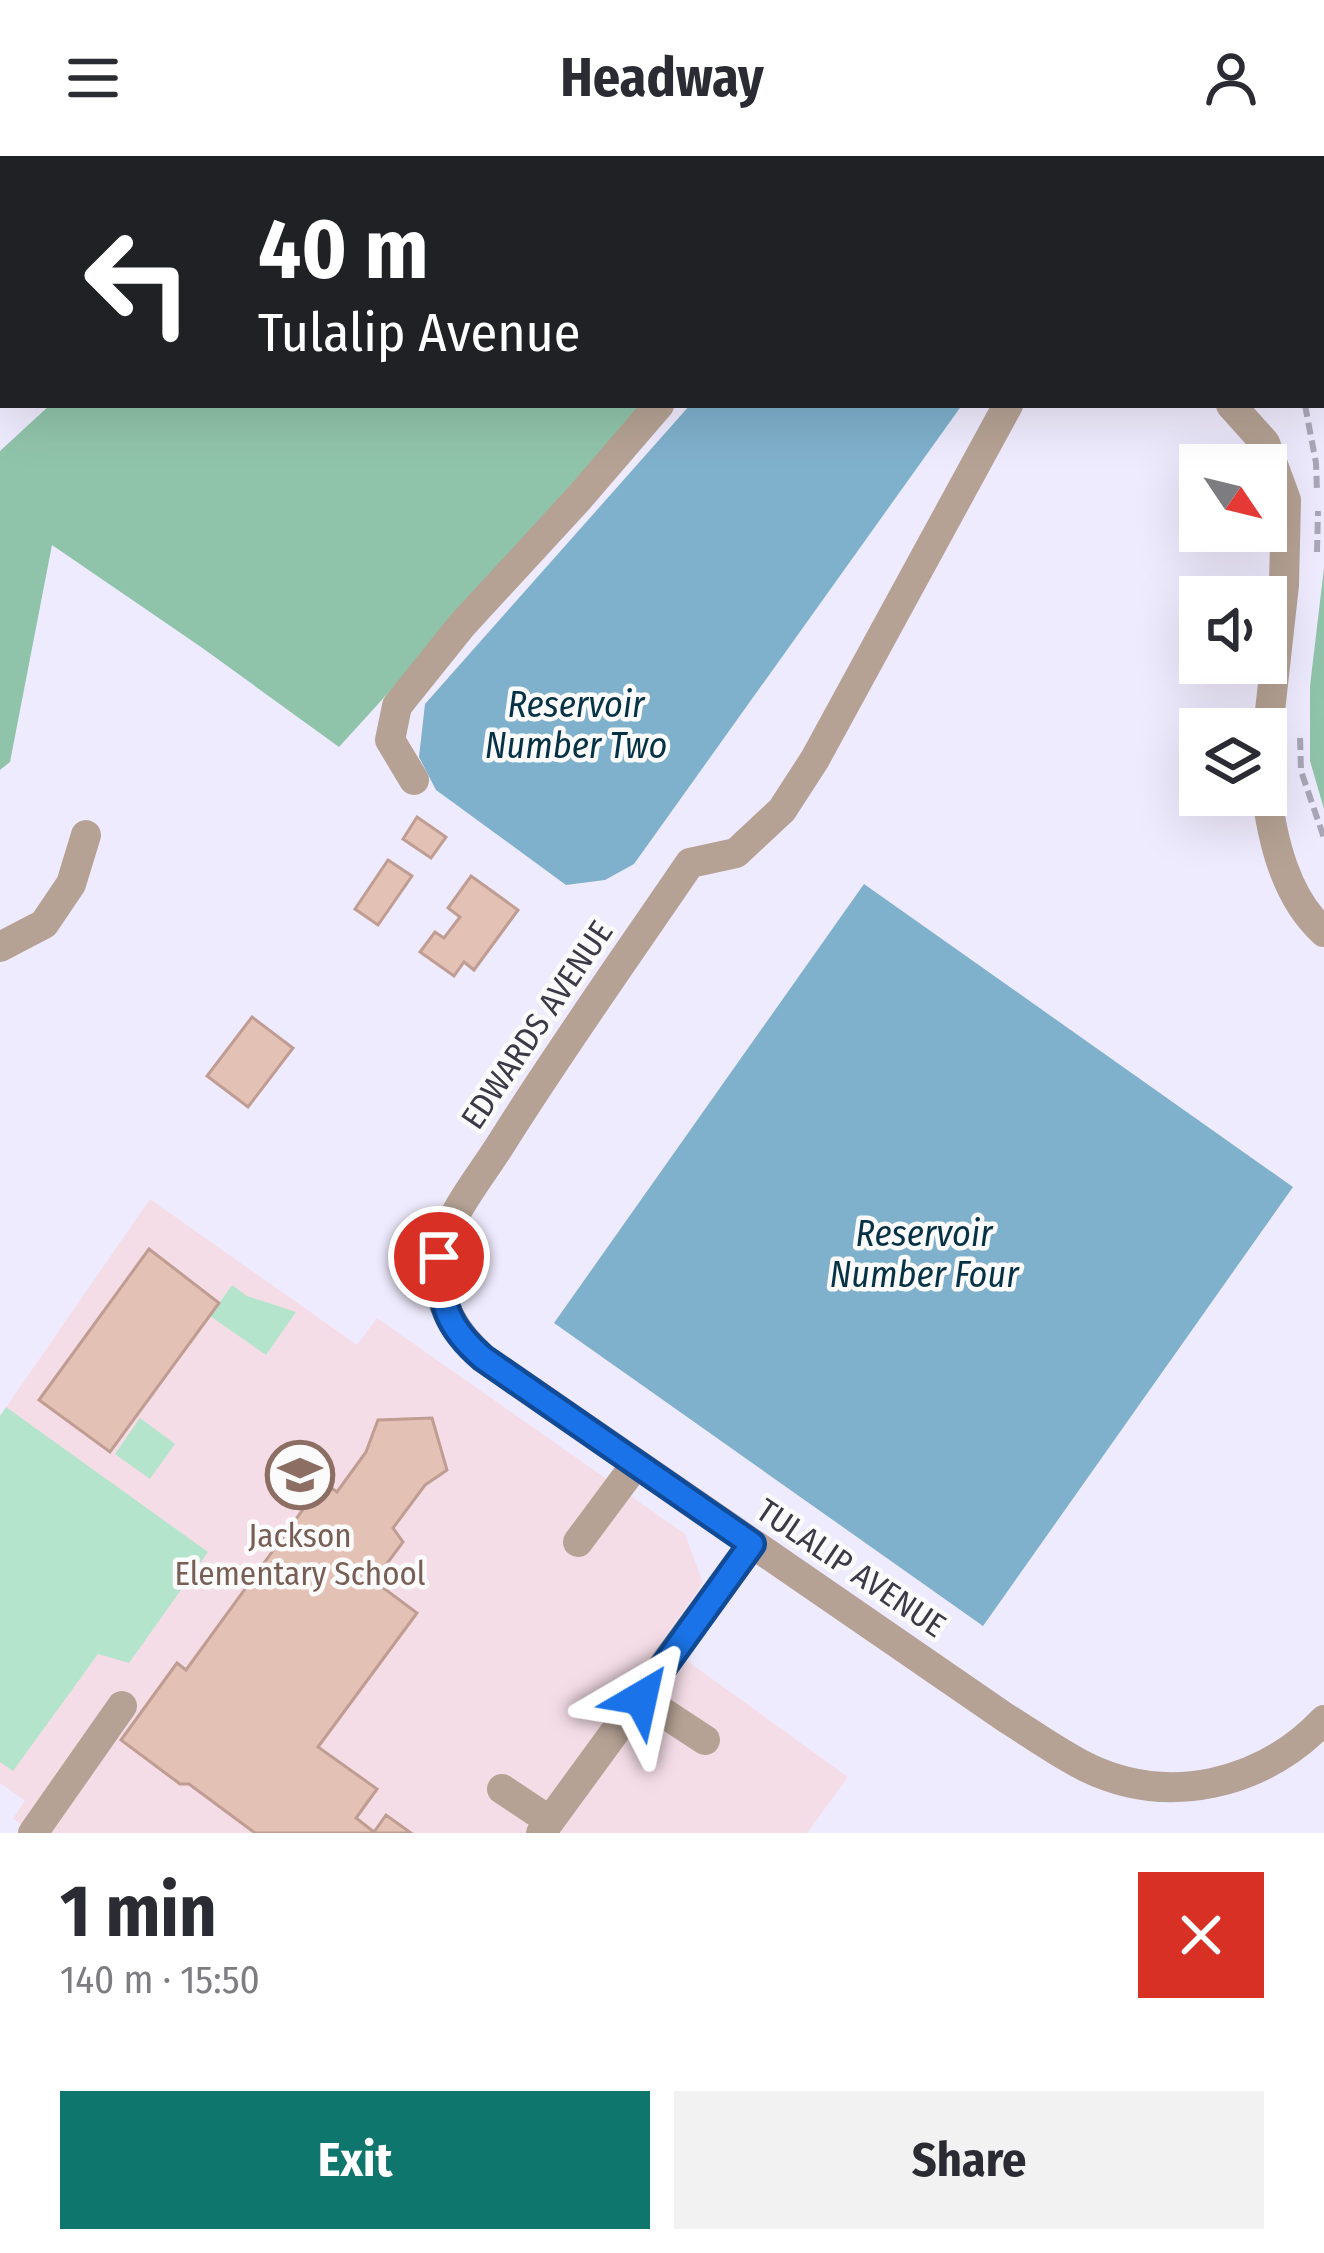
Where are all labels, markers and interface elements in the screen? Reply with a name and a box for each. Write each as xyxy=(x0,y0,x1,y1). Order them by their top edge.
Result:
icon: menu xyxy=(60,45,126,111)
icon: person xyxy=(1198,45,1264,111)
text: Headway xyxy=(560,46,764,110)
text: 40 m xyxy=(258,199,429,300)
icon: left xyxy=(60,204,216,360)
text: Tulalip Avenue xyxy=(258,301,581,365)
north arrow xyxy=(1179,444,1287,552)
map controls xyxy=(1179,444,1287,816)
button: sound xyxy=(1179,576,1287,684)
water label: Reservoir Number Two xyxy=(485,683,667,768)
button: layers xyxy=(1179,708,1287,816)
street label: EDWARDS AVENUE xyxy=(453,913,621,1137)
pin xyxy=(388,1206,490,1308)
water label: Reservoir Number Four xyxy=(829,1212,1020,1297)
icon: arrive xyxy=(406,1224,472,1290)
school or university icon: Jackson Elementary School xyxy=(265,1440,335,1510)
street label: TULALIP AVENUE xyxy=(749,1490,953,1646)
place label: Jackson Elementary School xyxy=(174,1516,426,1594)
position arrow xyxy=(578,1635,704,1761)
text: 1 min xyxy=(60,1869,217,1955)
button: close xyxy=(1138,1872,1264,1998)
text: 140 m · 15:50 xyxy=(60,1957,260,2003)
button: Exit xyxy=(60,2091,650,2229)
button: Share xyxy=(674,2091,1264,2229)

